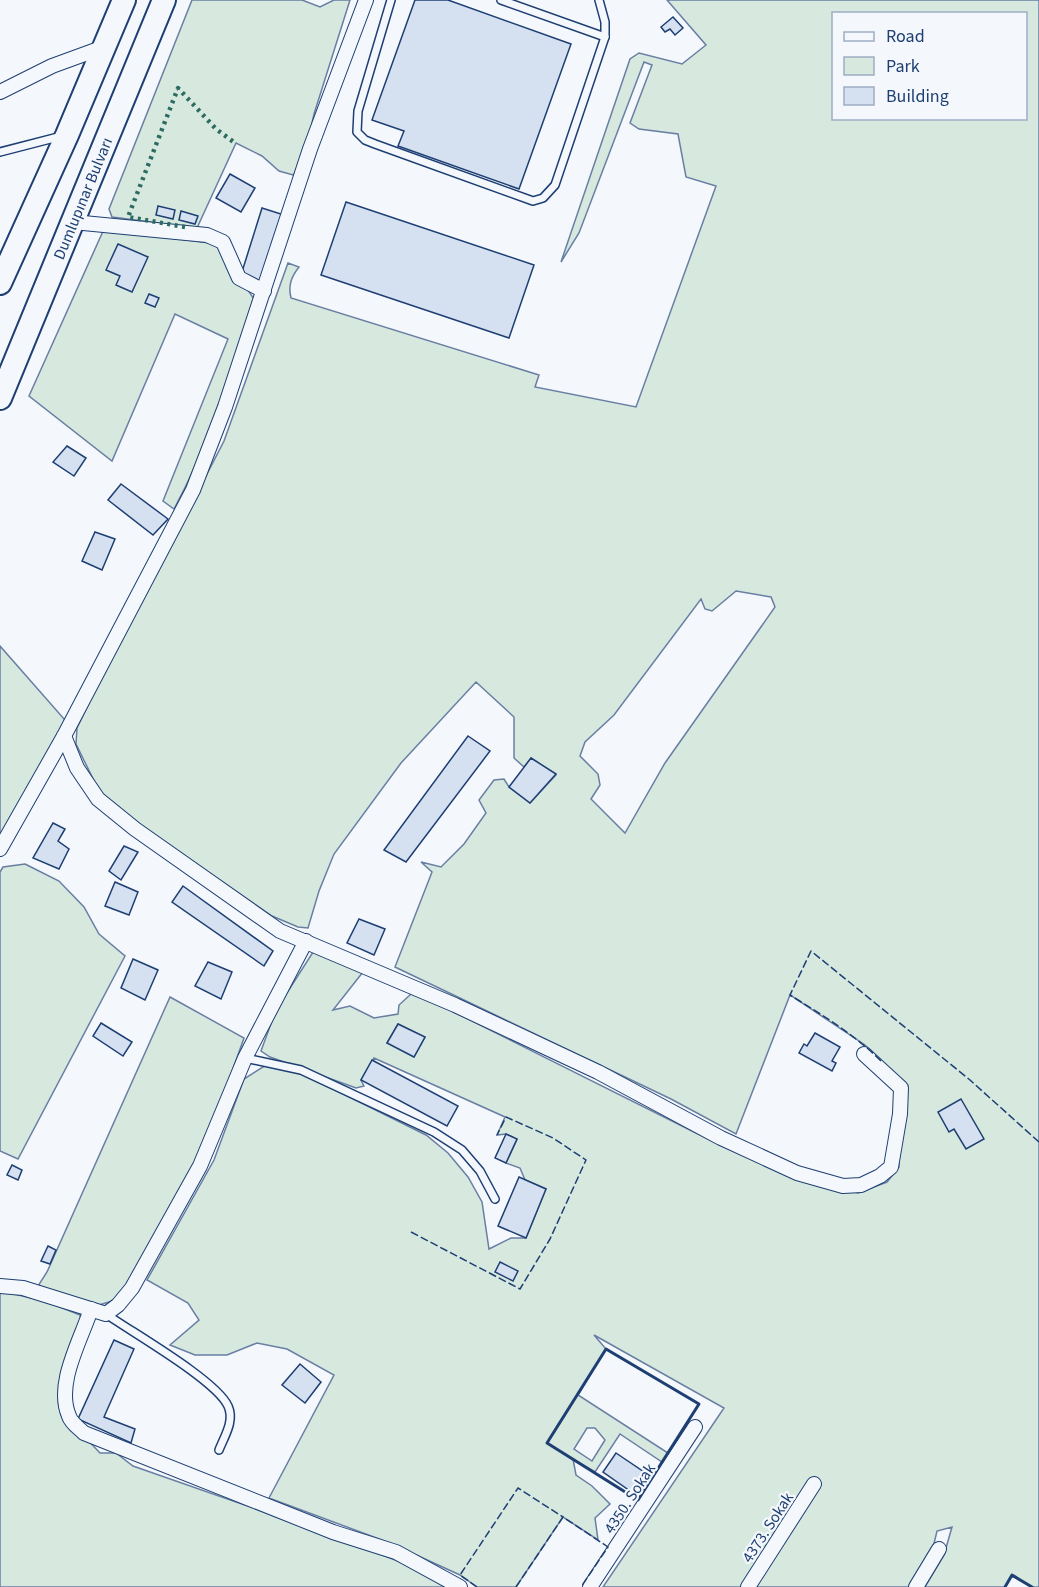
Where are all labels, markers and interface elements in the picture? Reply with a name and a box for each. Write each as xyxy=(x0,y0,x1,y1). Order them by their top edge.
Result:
legend xyxy=(832,12,1027,120)
text: Road xyxy=(886,24,925,49)
text: Park xyxy=(886,54,920,79)
text: Building xyxy=(886,84,949,109)
street label: Dumlupınar Bulvarı xyxy=(48,134,118,263)
street label: 4350. Sokak xyxy=(599,1459,661,1538)
street label: 4373. Sokak xyxy=(737,1488,799,1567)

